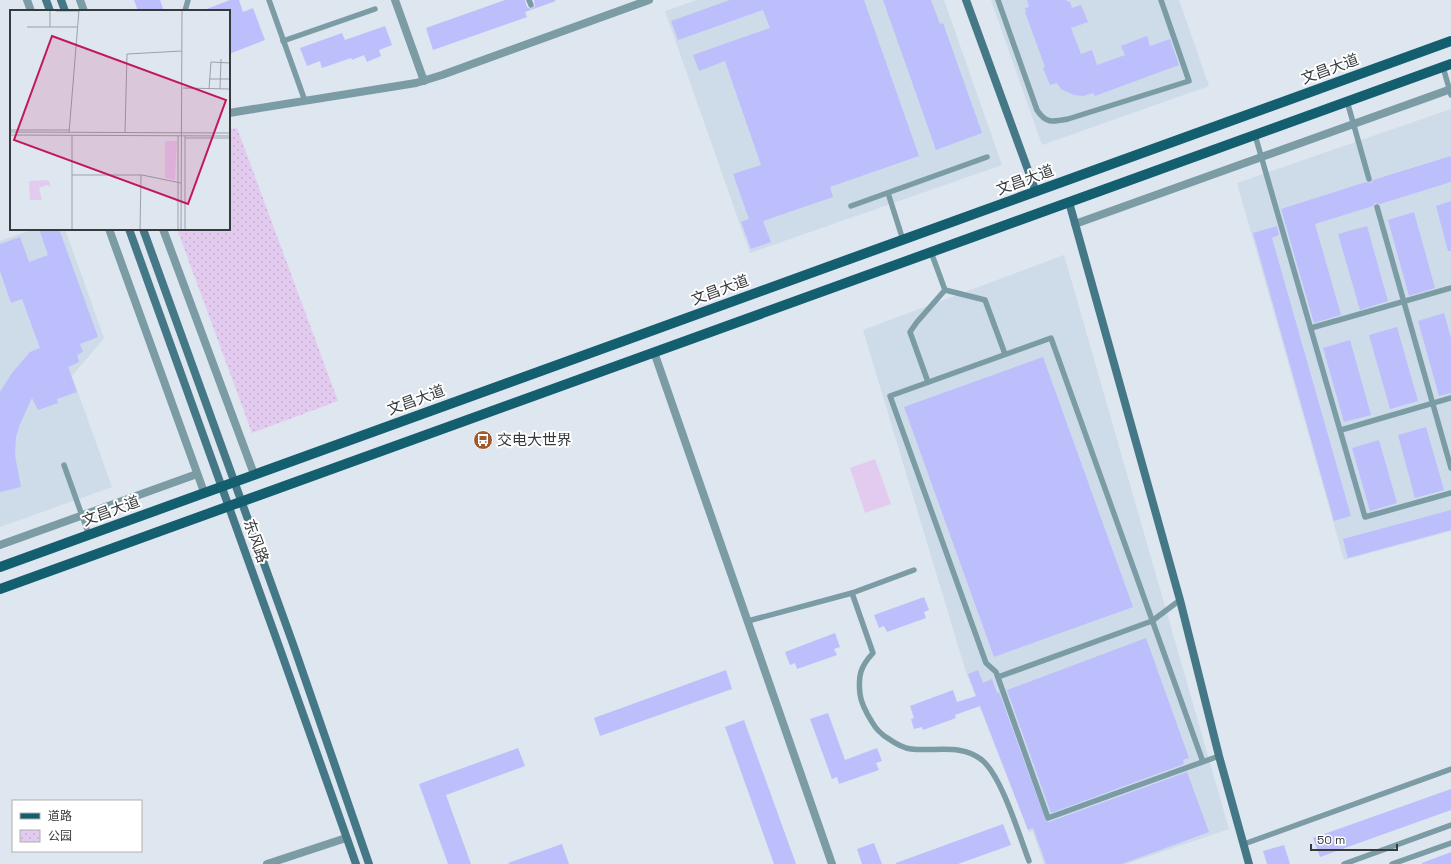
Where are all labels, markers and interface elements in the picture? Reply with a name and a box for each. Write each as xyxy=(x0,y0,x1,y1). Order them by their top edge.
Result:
inset map xyxy=(10,10,230,230)
street label: 文昌大道 xyxy=(1298,49,1361,88)
street label: 文昌大道 xyxy=(993,160,1056,199)
street label: 文昌大道 xyxy=(688,270,751,309)
street label: 文昌大道 xyxy=(384,380,447,419)
bus stop icon: 交电大世界 xyxy=(472,429,494,451)
place label: 交电大世界 xyxy=(497,430,572,449)
street label: 文昌大道 xyxy=(79,491,142,530)
street label: 东风路 xyxy=(240,516,273,565)
legend xyxy=(12,800,142,852)
text: 道路 xyxy=(48,808,72,824)
scale bar xyxy=(1311,826,1397,852)
text: 公园 xyxy=(48,828,72,844)
text: 50 m xyxy=(1317,832,1345,848)

